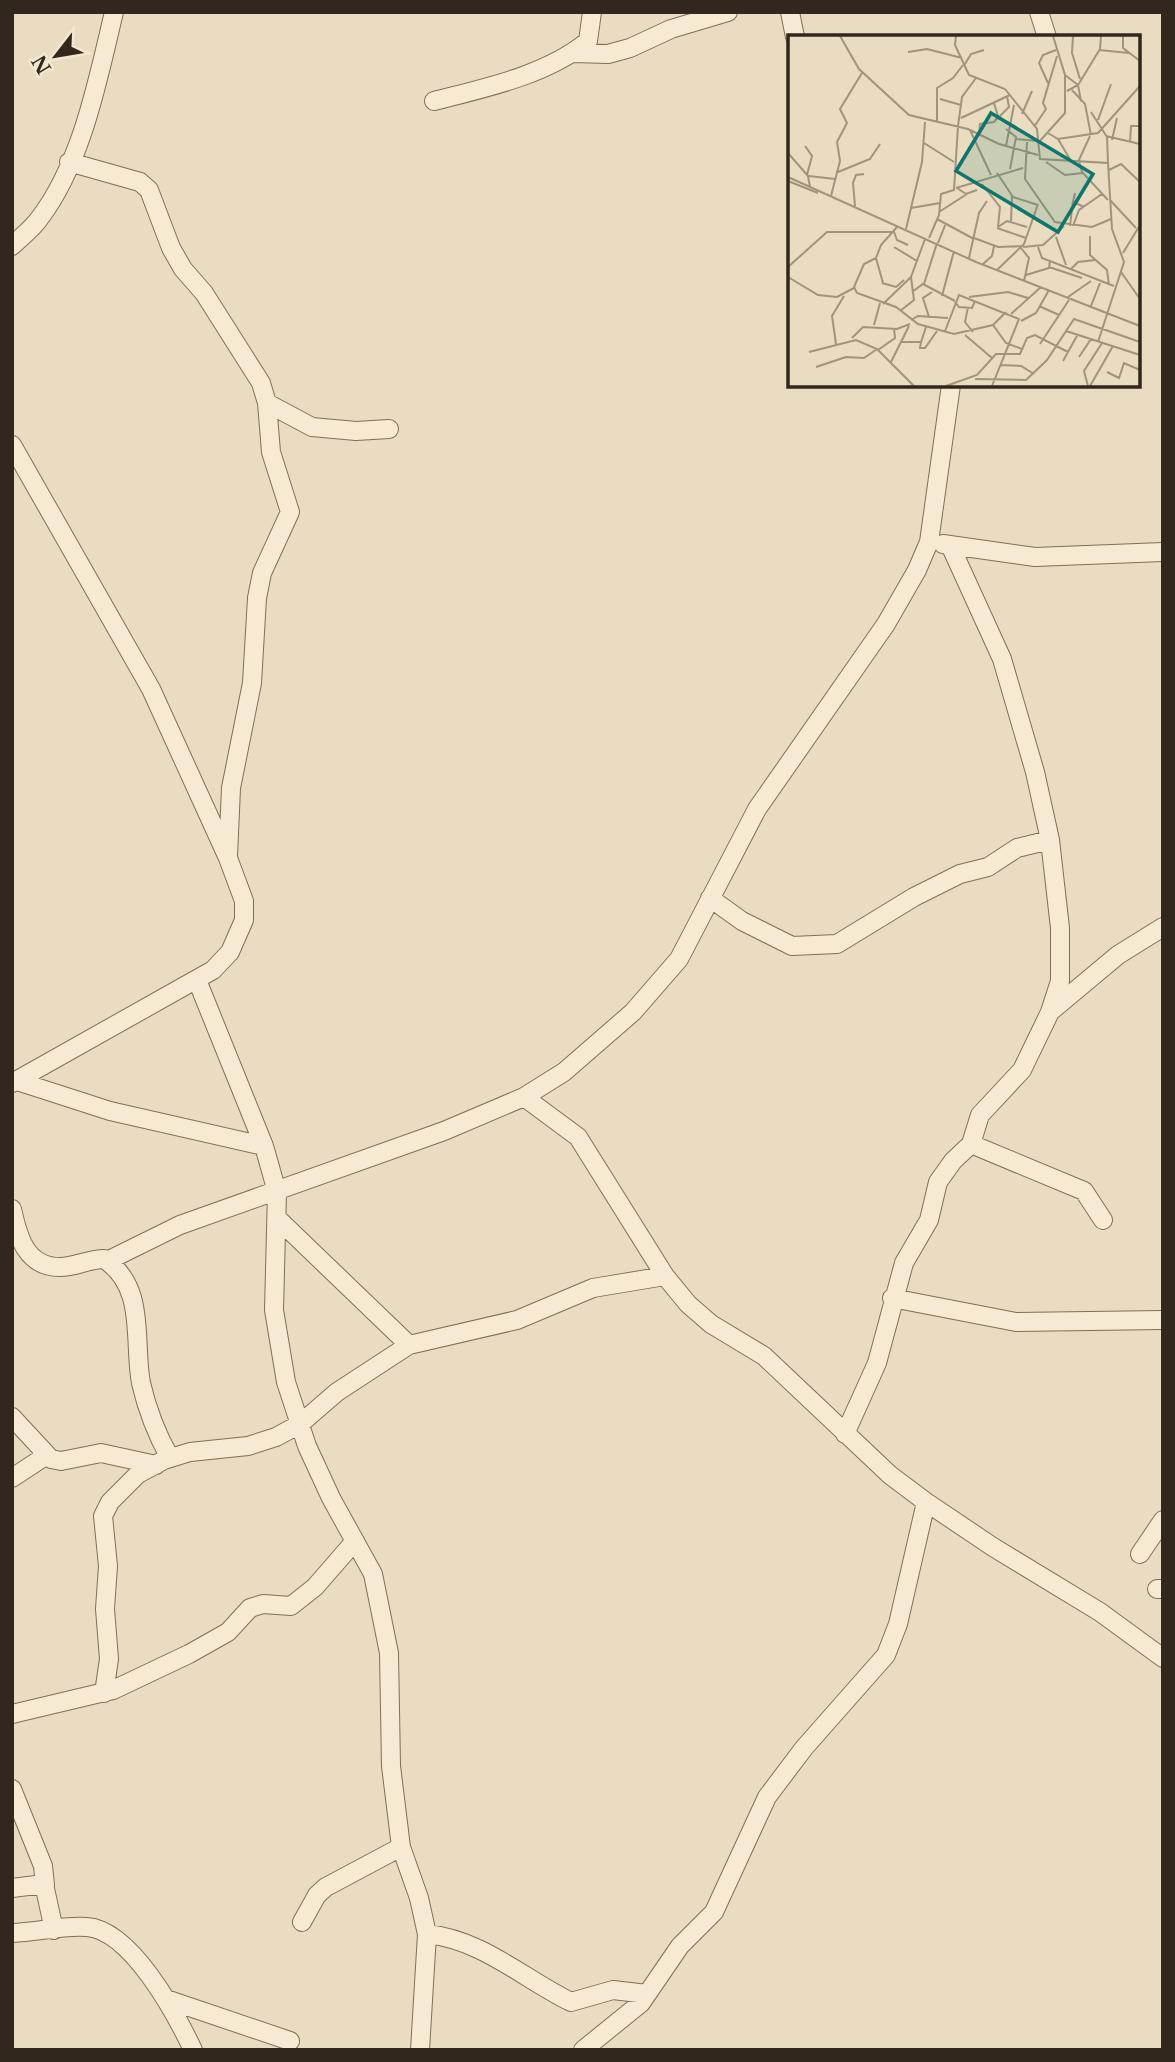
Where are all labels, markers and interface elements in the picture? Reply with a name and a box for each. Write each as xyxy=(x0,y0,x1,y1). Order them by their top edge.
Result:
north arrow xyxy=(21,21,91,91)
inset map xyxy=(788,35,1140,387)
text: N xyxy=(27,51,56,78)

